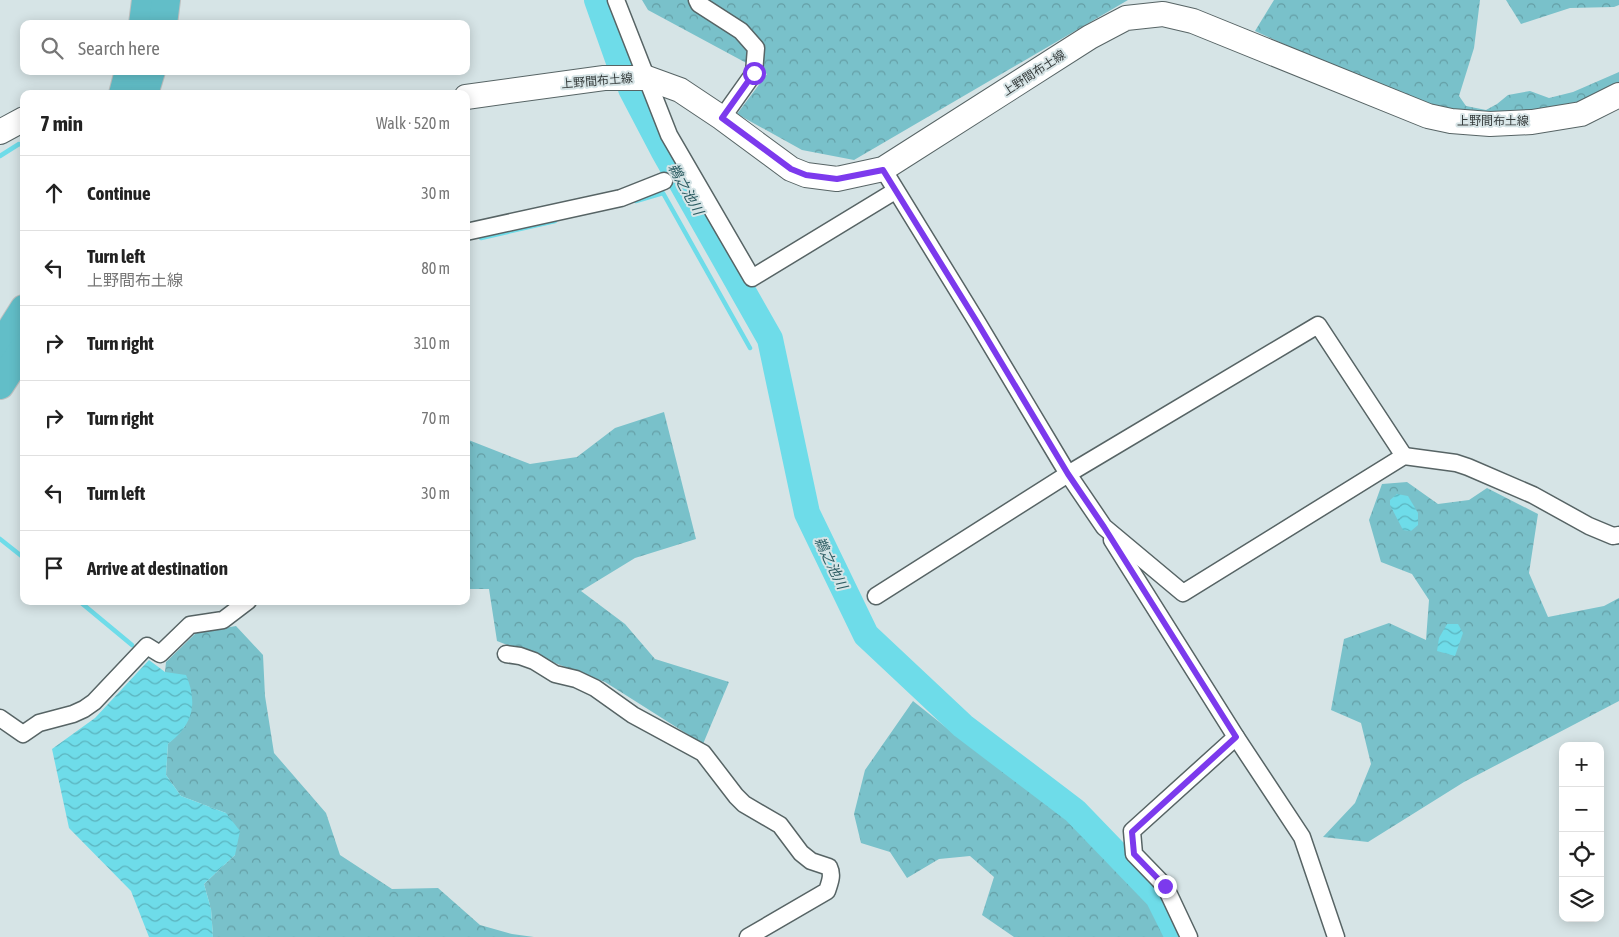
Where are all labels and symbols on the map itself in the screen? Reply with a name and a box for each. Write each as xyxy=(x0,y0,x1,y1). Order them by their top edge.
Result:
street label: 上野間布土線 xyxy=(1000,48,1068,98)
route start xyxy=(743,62,766,85)
street label: 上野間布土線 xyxy=(561,71,633,91)
street label: 上野間布土線 xyxy=(1457,114,1529,128)
water label: 鵜之池川 xyxy=(665,161,708,219)
water label: 鵜之池川 xyxy=(812,534,851,593)
route end xyxy=(1154,875,1177,898)

